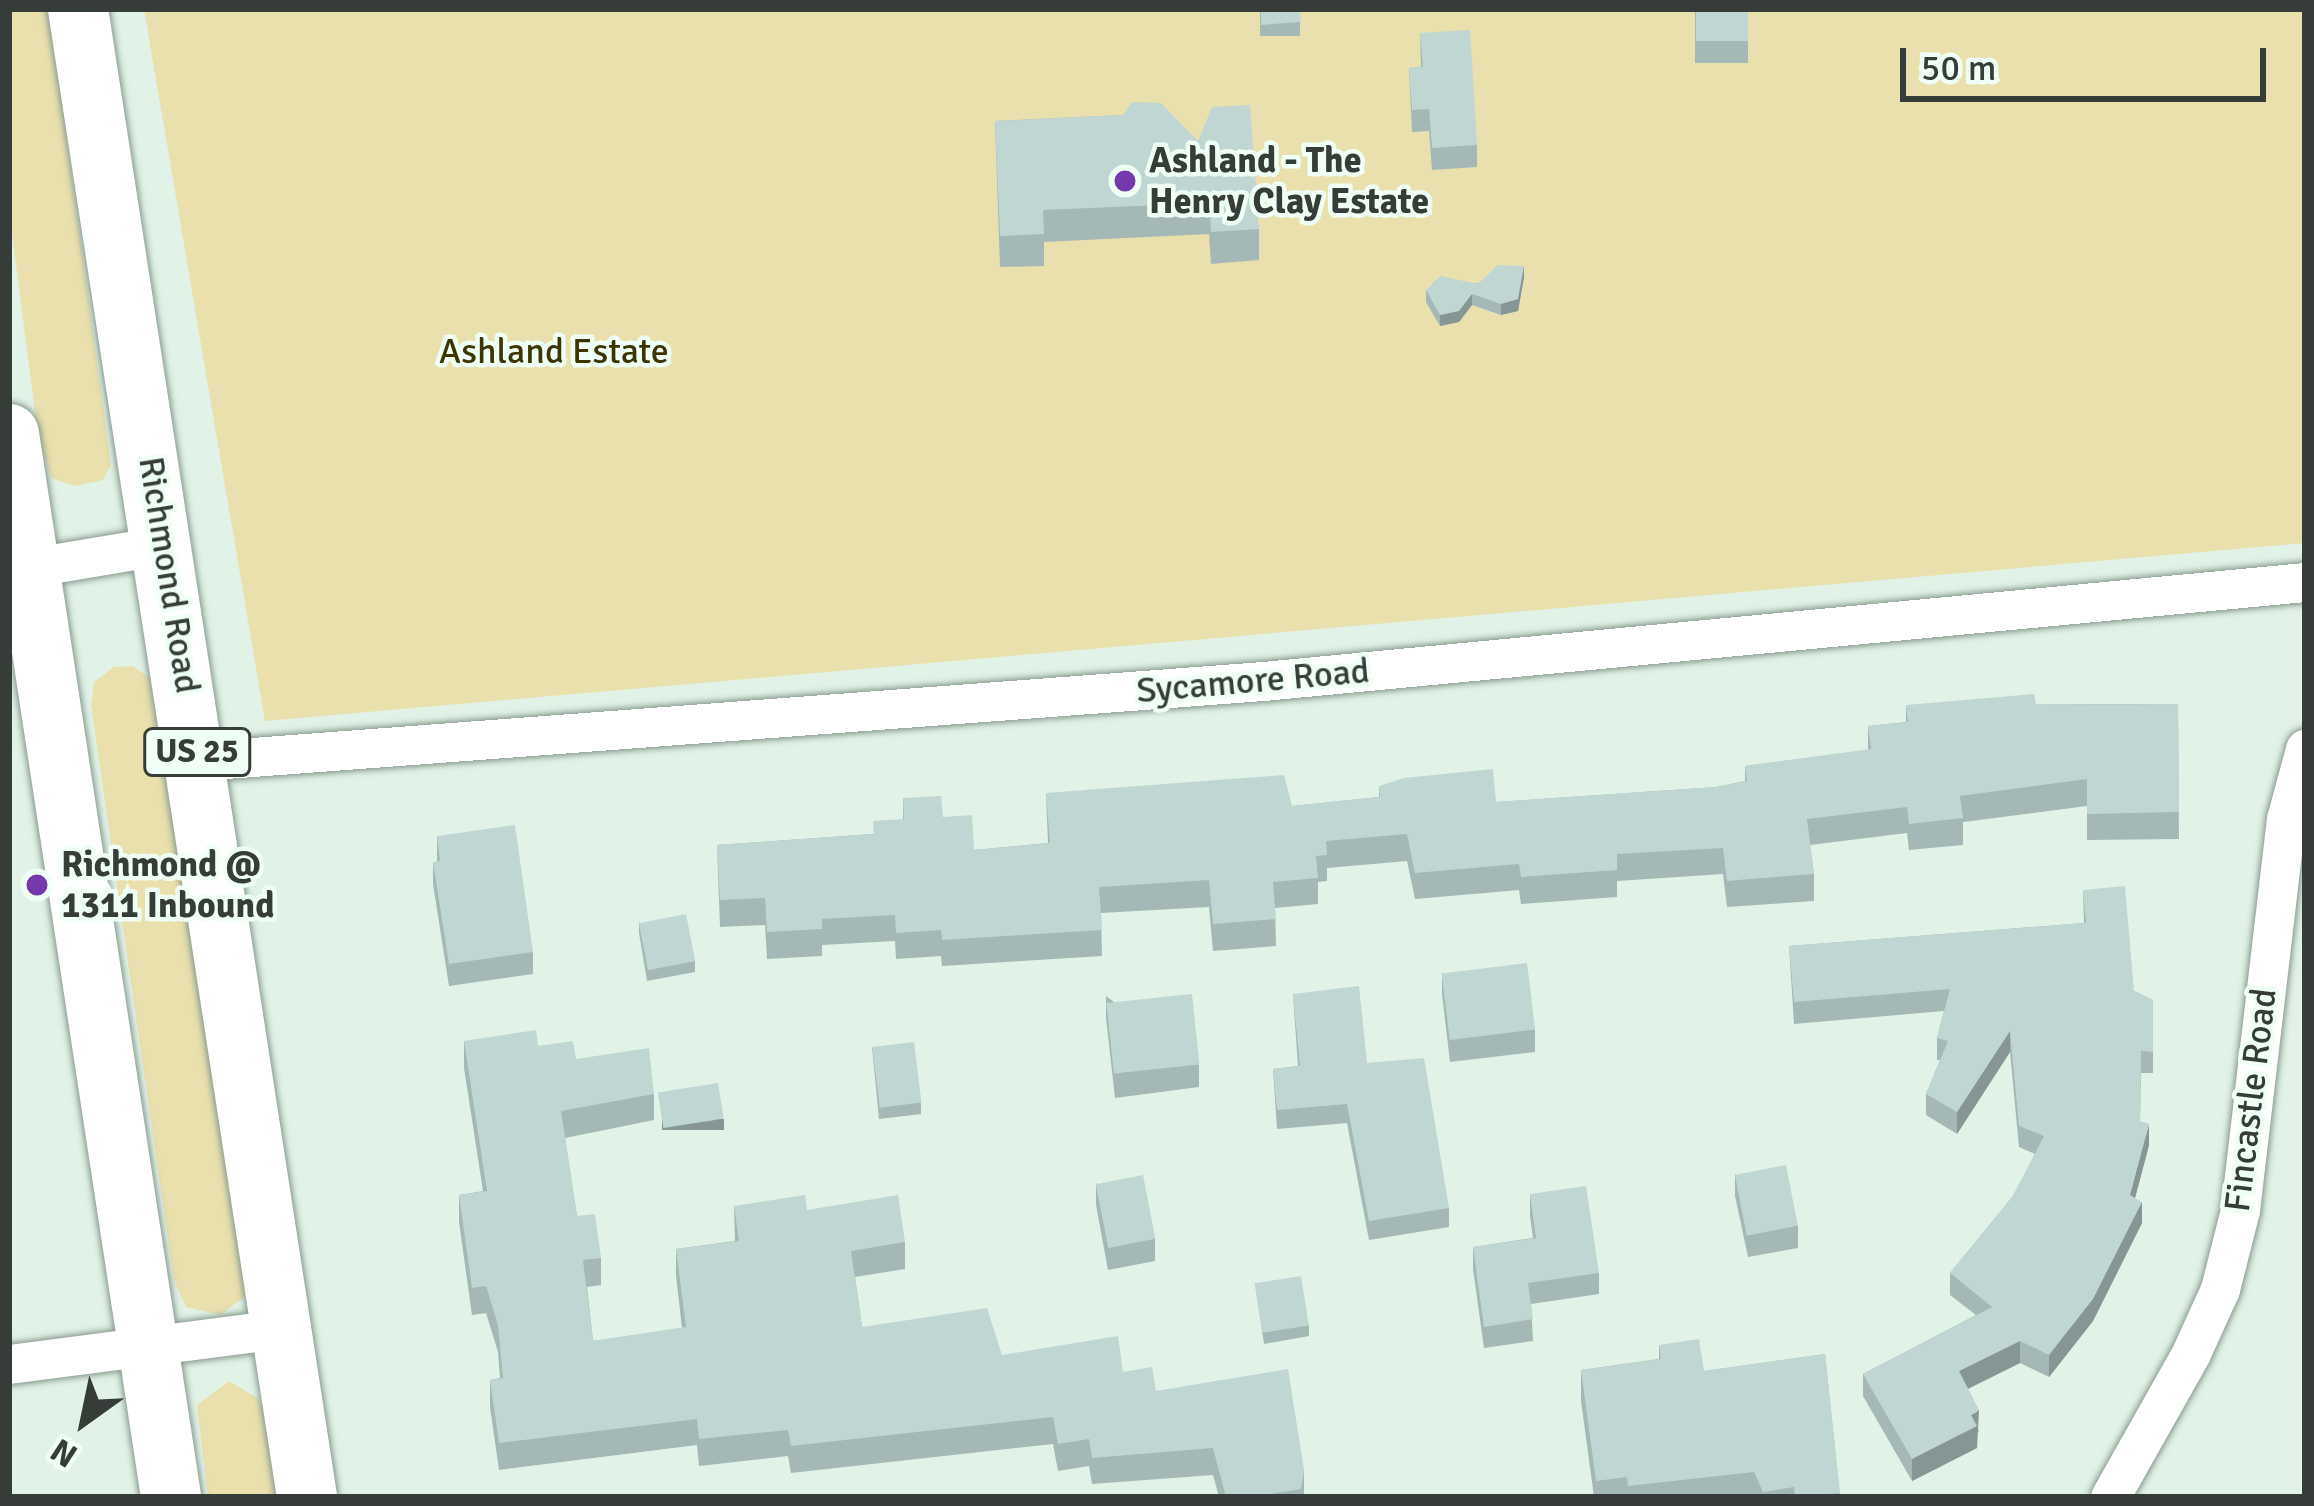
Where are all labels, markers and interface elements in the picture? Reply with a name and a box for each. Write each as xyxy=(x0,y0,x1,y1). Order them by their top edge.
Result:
scale bar xyxy=(1906,24,2272,98)
text: 50 m xyxy=(1921,46,1997,91)
place label: Ashland - The Henry Clay Estate xyxy=(1149,138,1429,223)
marker: Ashland - The Henry Clay Estate xyxy=(1112,168,1138,194)
park label: Ashland Estate xyxy=(439,330,669,374)
street label: Richmond Road xyxy=(129,454,209,696)
street label: Sycamore Road xyxy=(1135,649,1371,713)
road number: US 25 xyxy=(143,725,251,779)
place label: Richmond @ 1311 Inbound xyxy=(61,842,275,927)
marker: Richmond @ 1311 Inbound xyxy=(24,872,50,898)
street label: Fincastle Road xyxy=(2216,986,2286,1214)
north arrow xyxy=(24,1362,144,1482)
text: N xyxy=(43,1429,85,1476)

